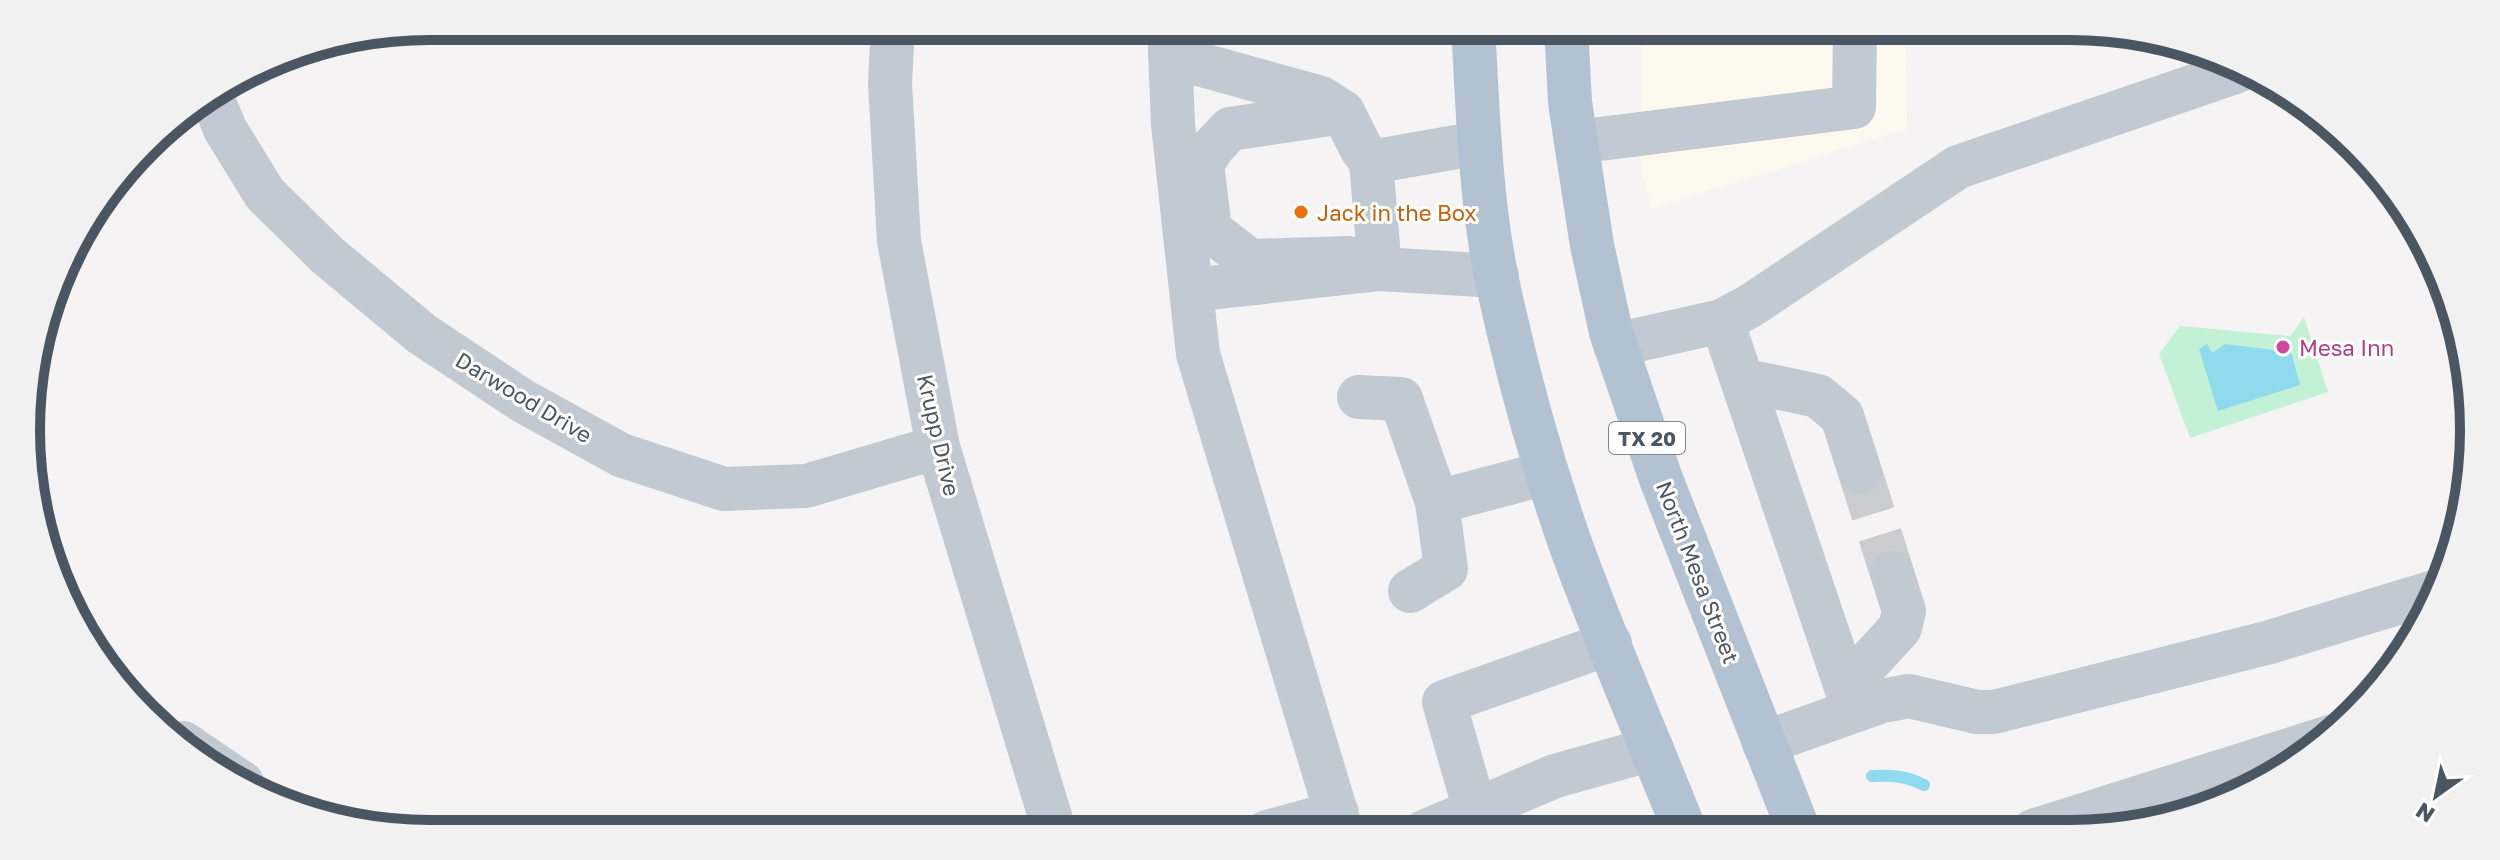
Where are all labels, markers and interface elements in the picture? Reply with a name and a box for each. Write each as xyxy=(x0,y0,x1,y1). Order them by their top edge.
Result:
place label: Jack in the Box xyxy=(1317,199,1477,226)
marker: Jack in the Box xyxy=(1292,203,1310,221)
place label: Mesa Inn xyxy=(2299,334,2394,361)
marker: Mesa Inn xyxy=(2274,338,2292,356)
street label: Darwood Drive xyxy=(451,346,597,448)
street label: Krupp Drive xyxy=(912,371,966,499)
road number: TX 20 xyxy=(1609,422,1685,454)
street label: North Mesa Street xyxy=(1651,477,1745,667)
north arrow xyxy=(2396,756,2476,836)
text: N xyxy=(2410,797,2439,829)

